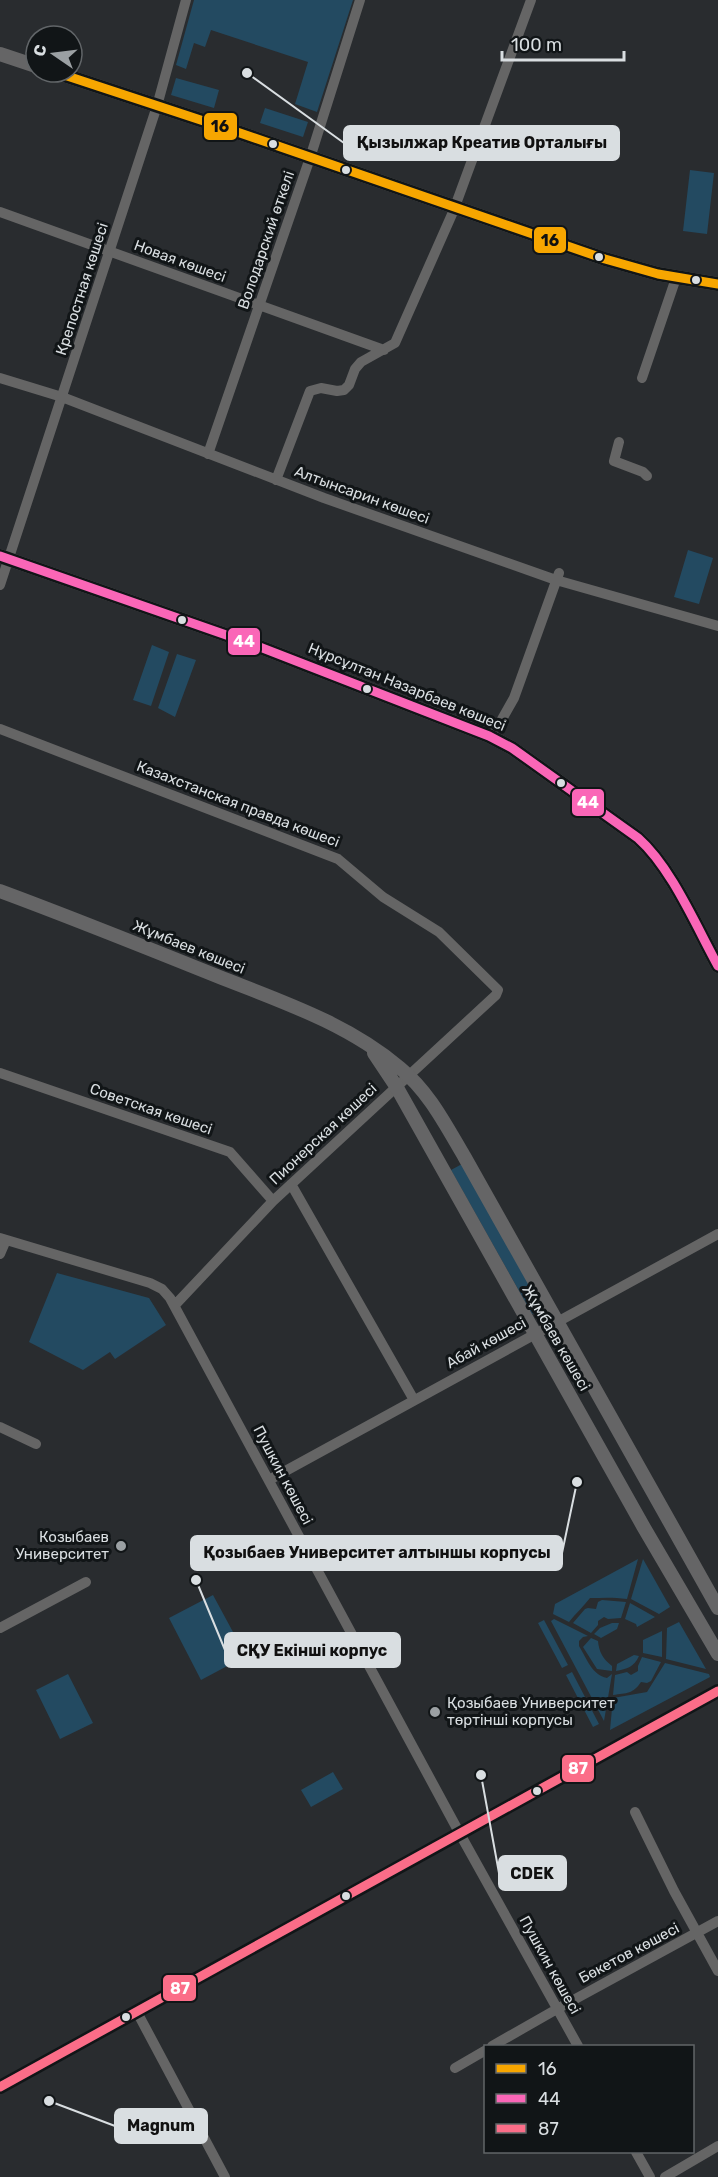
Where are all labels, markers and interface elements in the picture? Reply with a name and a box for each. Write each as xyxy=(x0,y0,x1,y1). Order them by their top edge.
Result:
north arrow xyxy=(24,24,84,84)
scale bar xyxy=(502,24,624,62)
text: 100 m xyxy=(511,34,562,56)
text: С xyxy=(29,43,51,58)
line badge: 16 xyxy=(203,112,238,141)
text: 16 xyxy=(211,117,229,136)
callout: Қызылжар Креатив Орталығы xyxy=(344,126,619,160)
text: Қызылжар Креатив Орталығы xyxy=(357,133,607,152)
unlabelled marker xyxy=(267,138,279,150)
unlabelled marker xyxy=(340,164,352,176)
street label: Володарский өткелі xyxy=(234,169,298,311)
street label: Крепостная көшесі xyxy=(52,220,112,358)
line badge: 16 xyxy=(533,226,567,254)
text: 16 xyxy=(541,231,559,250)
street label: Новая көшесі xyxy=(132,236,228,286)
unlabelled marker xyxy=(593,251,605,263)
unlabelled marker xyxy=(690,274,702,286)
street label: Алтынсарин көшесі xyxy=(292,462,432,528)
unlabelled marker xyxy=(176,614,188,626)
line badge: 44 xyxy=(227,627,261,656)
text: 44 xyxy=(233,632,255,651)
street label: Нұрсұлтан Назарбаев көшесі xyxy=(306,639,508,735)
unlabelled marker xyxy=(361,683,373,695)
street label: Казахстанская правда көшесі xyxy=(134,757,342,851)
unlabelled marker xyxy=(555,777,567,789)
line badge: 44 xyxy=(571,788,605,817)
text: 44 xyxy=(577,793,599,812)
street label: Жұмбаев көшесі xyxy=(130,916,248,978)
street label: Советская көшесі xyxy=(87,1080,215,1138)
street label: Пионерская көшесі xyxy=(266,1080,380,1188)
street label: Жұмбаев көшесі xyxy=(518,1282,594,1394)
street label: Абай көшесі xyxy=(443,1314,529,1372)
street label: Пушкин көшесі xyxy=(249,1422,317,1528)
place label: Козыбаев Университет xyxy=(16,1528,109,1563)
callout: Қозыбаев Университет алтыншы корпусы xyxy=(191,1536,562,1570)
marker: Козыбаев Университет xyxy=(114,1539,128,1553)
text: Қозыбаев Университет алтыншы корпусы xyxy=(203,1543,551,1562)
callout: СҚУ Екінші корпус xyxy=(225,1633,400,1667)
text: СҚУ Екінші корпус xyxy=(237,1641,387,1660)
place label: Қозыбаев Университет төртінші корпусы xyxy=(447,1694,615,1729)
marker: Қозыбаев Университет төртінші корпусы xyxy=(428,1705,442,1719)
line badge: 87 xyxy=(561,1754,595,1783)
text: 87 xyxy=(568,1759,588,1778)
unlabelled marker xyxy=(531,1785,543,1797)
callout: CDEK xyxy=(499,1856,566,1890)
text: CDEK xyxy=(510,1864,554,1883)
unlabelled marker xyxy=(340,1890,352,1902)
street label: Пушкин көшесі xyxy=(516,1913,584,2017)
street label: Бөкетов көшесі xyxy=(576,1919,682,1987)
line badge: 87 xyxy=(162,1974,197,2002)
text: 87 xyxy=(170,1979,190,1998)
unlabelled marker xyxy=(120,2011,132,2023)
legend xyxy=(484,2045,694,2153)
text: 16 xyxy=(538,2058,557,2080)
text: 44 xyxy=(538,2088,560,2110)
callout: Magnum xyxy=(115,2109,207,2143)
text: Magnum xyxy=(127,2116,195,2135)
text: 87 xyxy=(538,2118,559,2140)

